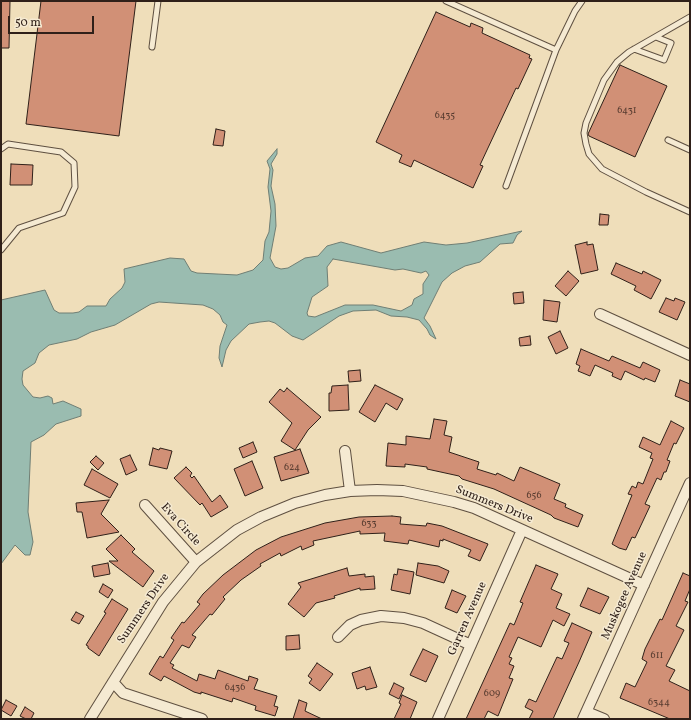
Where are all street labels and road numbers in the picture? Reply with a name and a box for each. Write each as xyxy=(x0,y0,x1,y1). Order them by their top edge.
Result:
street label: Summers Drive xyxy=(453,483,535,527)
street label: Eva Circle xyxy=(157,501,203,549)
street label: Muskogee Avenue xyxy=(599,550,651,642)
street label: Summers Drive xyxy=(115,571,173,647)
street label: Garren Avenue xyxy=(445,580,491,658)

